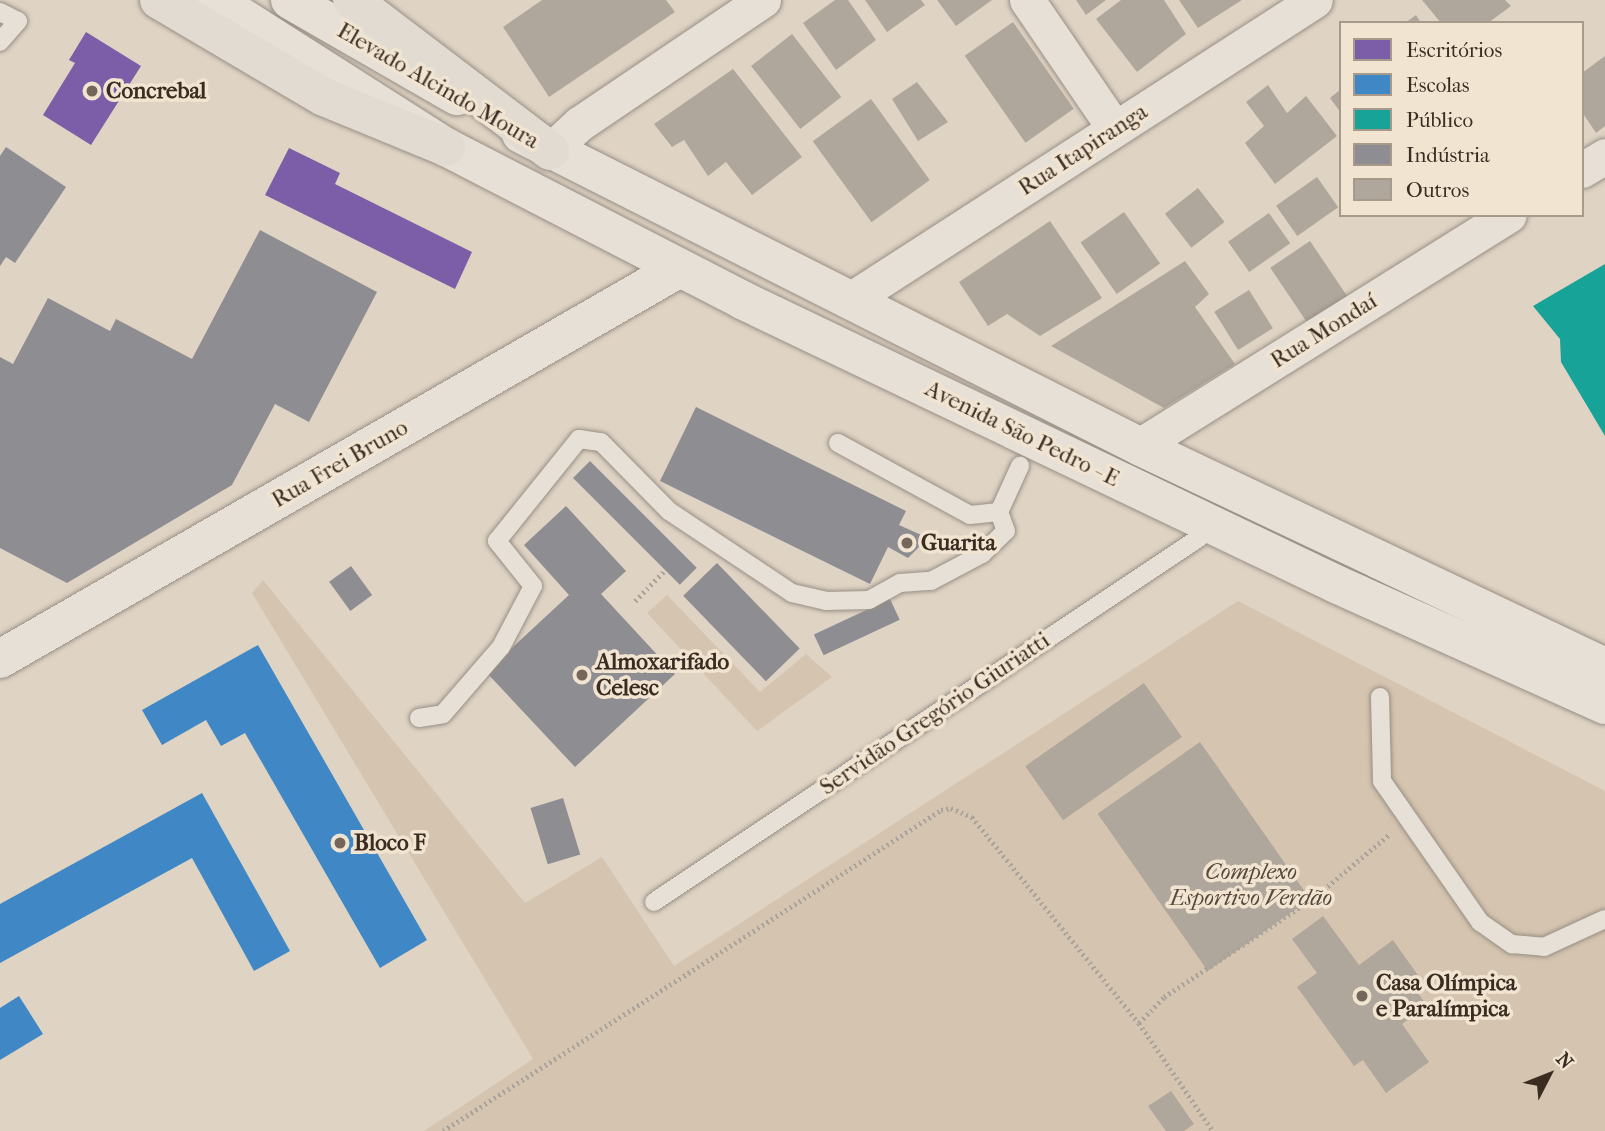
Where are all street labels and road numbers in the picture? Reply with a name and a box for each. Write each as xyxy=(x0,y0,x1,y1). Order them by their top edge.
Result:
street label: Elevado Alcindo Moura xyxy=(332,17,544,155)
street label: Rua Itapiranga xyxy=(1013,98,1153,202)
street label: Rua Mondaí xyxy=(1266,287,1382,375)
street label: Avenida São Pedro - E xyxy=(920,375,1124,493)
street label: Rua Frei Bruno xyxy=(267,414,413,514)
street label: Servidão Gregório Giuriatti xyxy=(815,627,1055,801)

